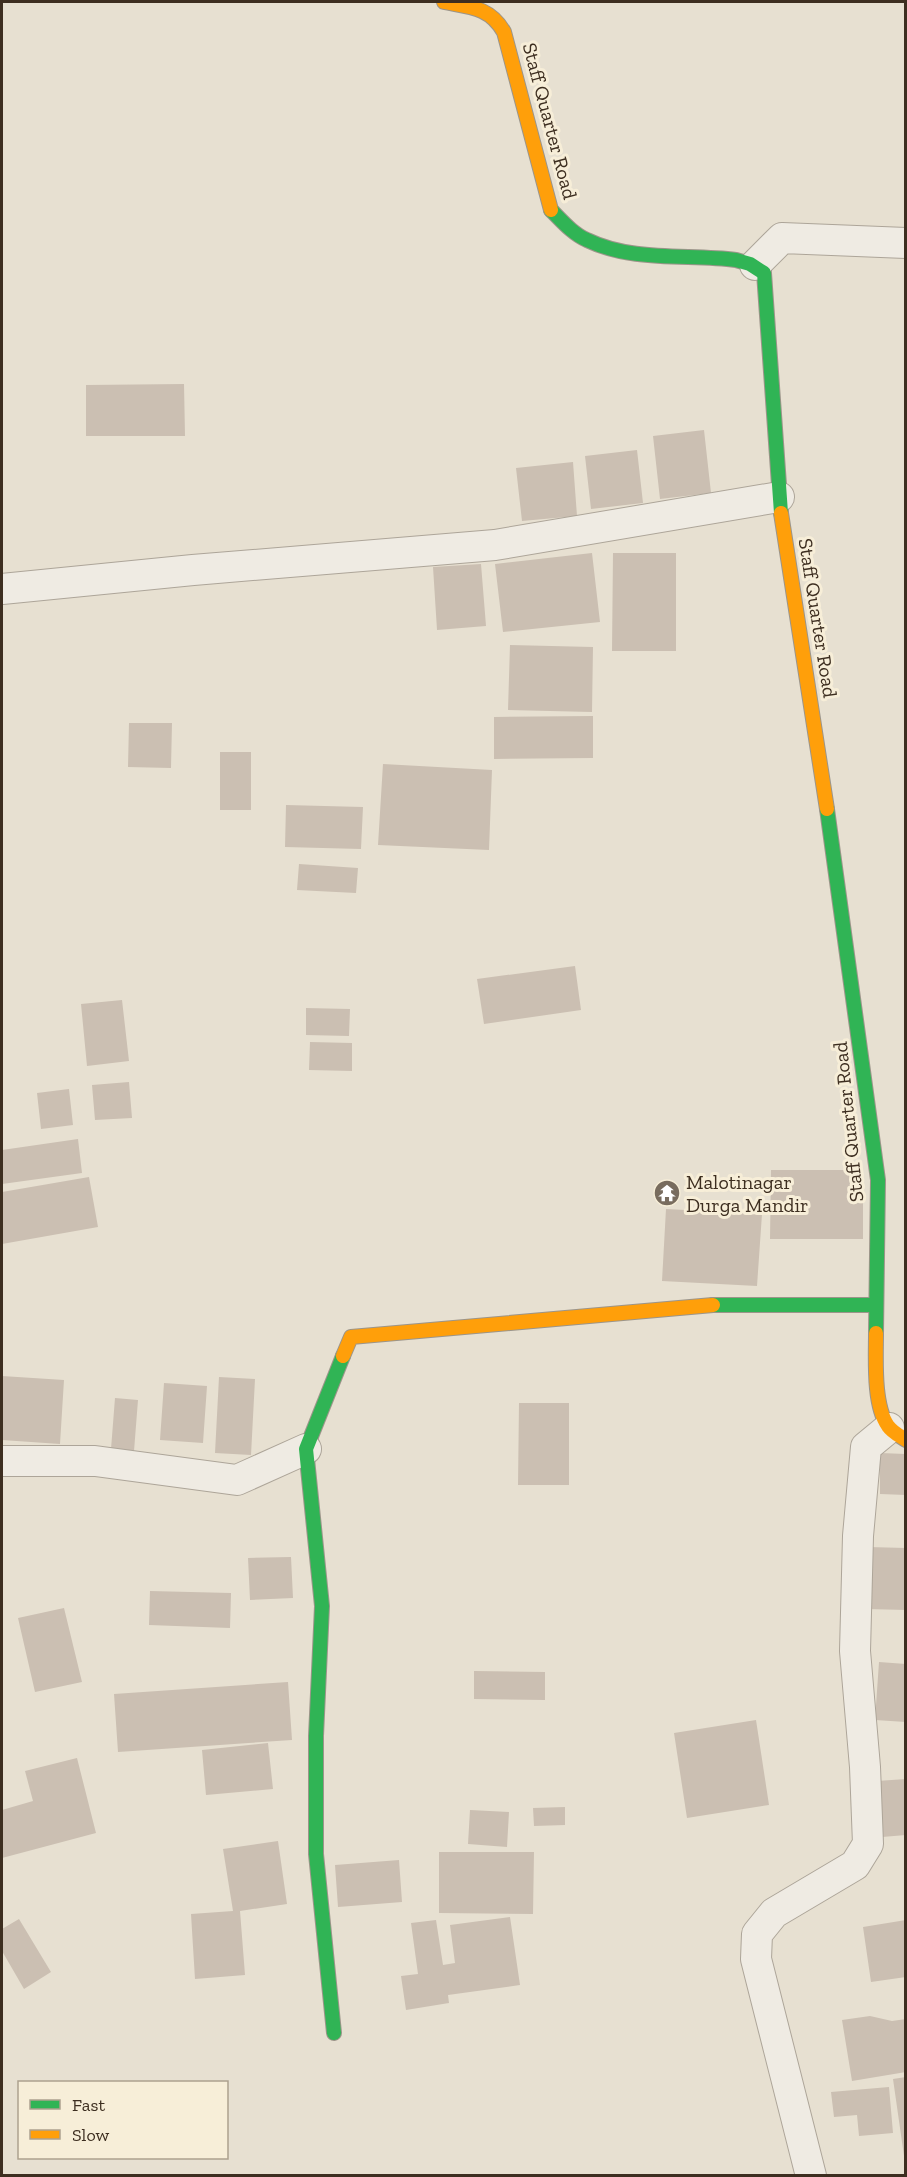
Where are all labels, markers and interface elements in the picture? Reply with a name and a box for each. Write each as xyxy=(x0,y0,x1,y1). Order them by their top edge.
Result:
street label: Staff Quarter Road xyxy=(518,40,582,202)
street label: Staff Quarter Road xyxy=(794,537,842,699)
street label: Staff Quarter Road xyxy=(828,1041,868,1203)
place label: Malotinagar Durga Mandir xyxy=(686,1170,808,1217)
temple icon: Malotinagar Durga Mandir xyxy=(652,1178,682,1208)
legend xyxy=(18,2081,228,2159)
text: Fast xyxy=(72,2094,105,2116)
text: Slow xyxy=(72,2124,109,2146)

